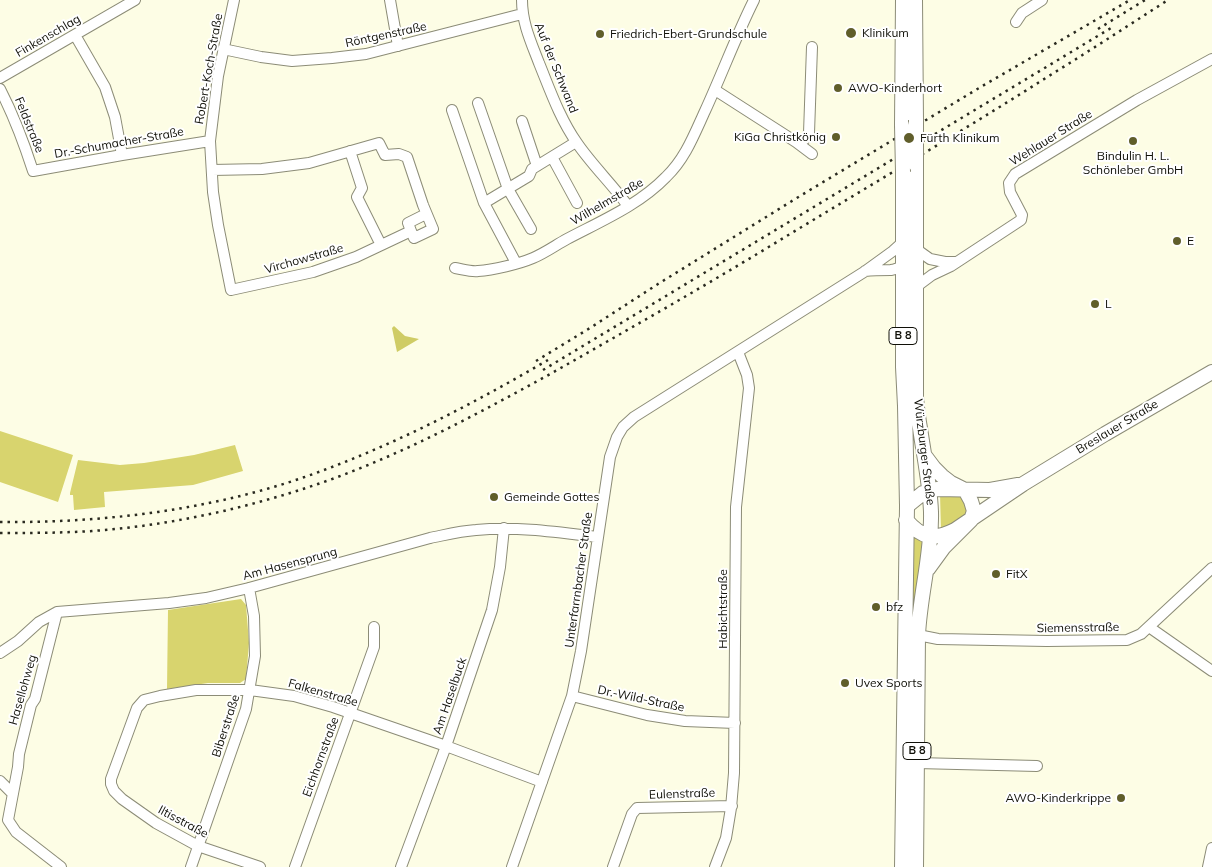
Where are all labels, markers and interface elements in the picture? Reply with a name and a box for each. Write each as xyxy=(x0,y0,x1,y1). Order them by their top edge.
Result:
street label: Finkenschlag xyxy=(13,12,83,60)
street label: Robert-Koch-Straße xyxy=(192,13,226,125)
street label: Röntgenstraße xyxy=(344,19,428,51)
street label: Auf der Schwand xyxy=(531,21,581,115)
marker: Klinikum xyxy=(844,26,858,40)
place label: Klinikum xyxy=(862,26,909,40)
place label: Friedrich-Ebert-Grundschule xyxy=(610,27,767,41)
marker: Friedrich-Ebert-Grundschule xyxy=(594,28,606,40)
place label: AWO-Kinderhort xyxy=(848,81,942,95)
marker: AWO-Kinderhort xyxy=(832,82,844,94)
street label: Feldstraße xyxy=(11,95,47,155)
street label: Wehlauer Straße xyxy=(1007,107,1095,169)
street label: Dr.-Schumacher-Straße xyxy=(53,125,185,161)
place label: KiGa Christkönig xyxy=(734,130,826,144)
marker: KiGa Christkönig xyxy=(830,131,842,143)
marker: Fürth Klinikum xyxy=(902,131,916,145)
place label: Fürth Klinikum xyxy=(920,131,999,145)
marker: Bindulin H. L. Schönleber GmbH xyxy=(1127,135,1139,147)
place label: Bindulin H. L. Schönleber GmbH xyxy=(1083,149,1183,177)
street label: Wilhelmstraße xyxy=(568,175,646,229)
place label: E xyxy=(1187,234,1194,248)
marker: E xyxy=(1171,235,1183,247)
street label: Virchowstraße xyxy=(263,241,345,277)
place label: L xyxy=(1105,297,1112,311)
marker: L xyxy=(1089,298,1101,310)
road number: B 8 xyxy=(889,328,917,344)
street label: Breslauer Straße xyxy=(1073,397,1161,457)
street label: Würzburger Straße xyxy=(910,398,938,506)
place label: Gemeinde Gottes xyxy=(504,490,599,504)
marker: Gemeinde Gottes xyxy=(488,491,500,503)
street label: Unterfarrnbacher Straße xyxy=(562,511,596,649)
street label: Am Hasensprung xyxy=(241,544,339,584)
place label: FitX xyxy=(1006,567,1028,581)
marker: FitX xyxy=(990,568,1002,580)
street label: Habichtstraße xyxy=(716,569,730,649)
place label: bfz xyxy=(886,600,903,614)
marker: bfz xyxy=(870,601,882,613)
street label: Siemensstraße xyxy=(1037,620,1119,636)
street label: Hasellohweg xyxy=(6,653,40,727)
street label: Am Haselbuck xyxy=(430,656,470,736)
street label: Falkenstraße xyxy=(286,676,360,710)
place label: Uvex Sports xyxy=(855,676,922,690)
marker: Uvex Sports xyxy=(839,677,851,689)
street label: Dr.-Wild-Straße xyxy=(596,683,686,715)
street label: Biberstraße xyxy=(209,693,243,759)
street label: Eichhornstraße xyxy=(300,715,342,799)
road number: B 8 xyxy=(903,742,931,759)
street label: Eulenstraße xyxy=(649,786,715,802)
place label: AWO-Kinderkrippe xyxy=(1005,791,1111,805)
marker: AWO-Kinderkrippe xyxy=(1115,792,1127,804)
street label: Iltisstraße xyxy=(155,803,211,841)

